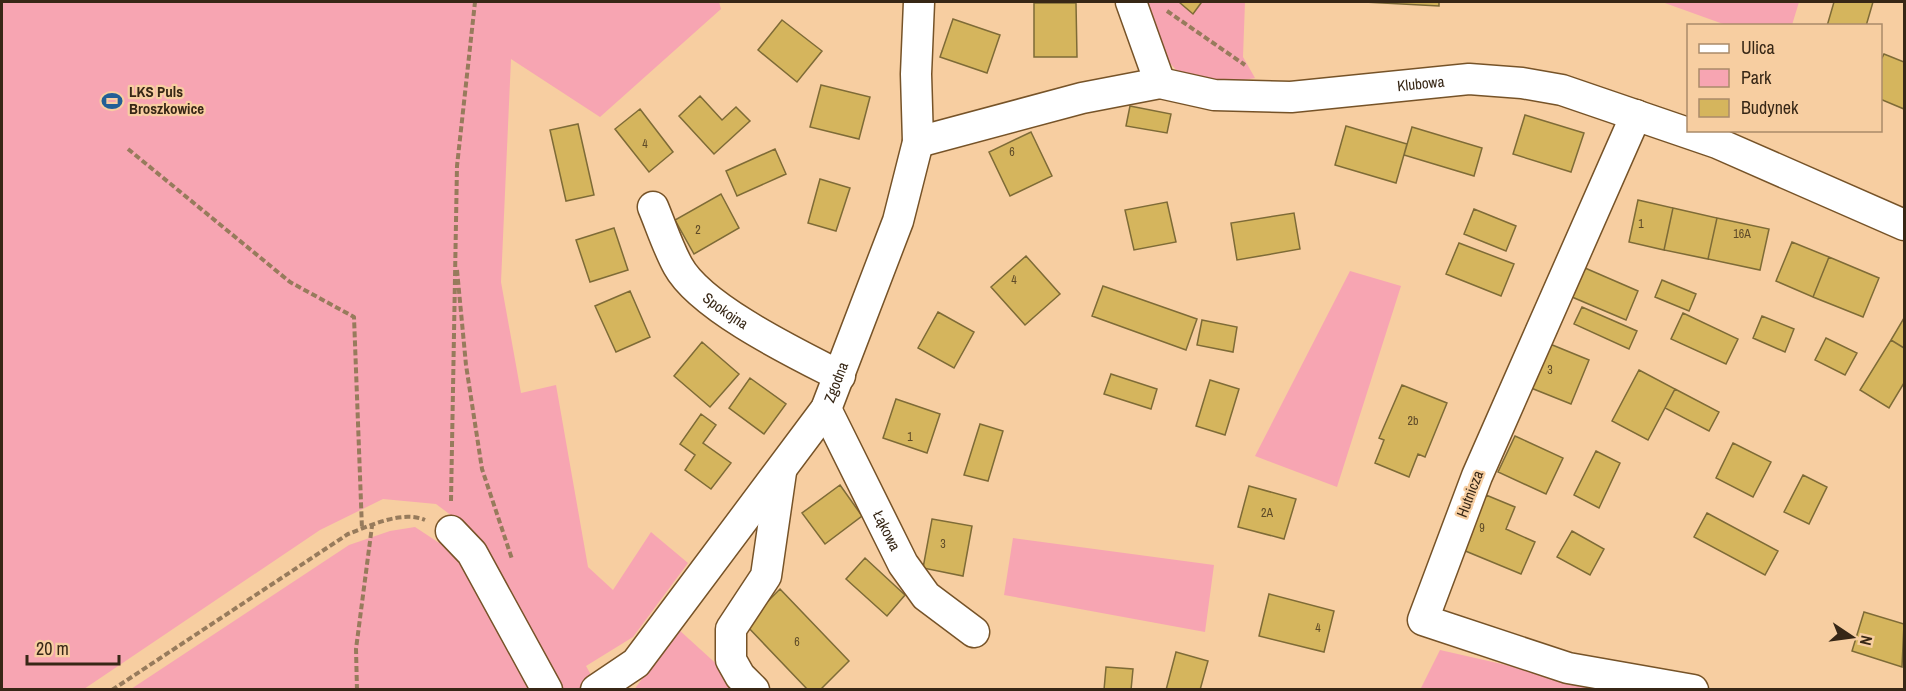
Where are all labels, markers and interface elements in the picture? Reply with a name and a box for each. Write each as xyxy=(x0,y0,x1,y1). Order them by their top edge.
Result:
legend xyxy=(1687,24,1882,132)
text: Ulica xyxy=(1741,35,1775,60)
text: Park xyxy=(1741,65,1772,90)
street label: Klubowa xyxy=(1396,71,1445,96)
place label: LKS Puls Broszkowice xyxy=(129,81,204,119)
sports icon: LKS Puls Broszkowice xyxy=(100,89,124,113)
text: Budynek xyxy=(1741,95,1799,120)
house number: 4 xyxy=(642,136,648,152)
house number: 6 xyxy=(1009,144,1015,160)
house number: 1 xyxy=(1638,216,1644,232)
house number: 2 xyxy=(695,222,701,238)
house number: 16A xyxy=(1733,226,1751,242)
house number: 4 xyxy=(1011,272,1017,288)
street label: Spokojna xyxy=(698,287,752,334)
street label: Zgodna xyxy=(818,359,853,405)
house number: 3 xyxy=(1547,362,1553,378)
house number: 2b xyxy=(1408,413,1418,429)
house number: 1 xyxy=(907,429,913,445)
street label: Hutnicza xyxy=(1451,467,1488,520)
house number: 2A xyxy=(1261,505,1273,521)
street label: Łąkowa xyxy=(868,507,906,554)
house number: 9 xyxy=(1479,520,1485,536)
house number: 3 xyxy=(940,536,946,552)
north arrow xyxy=(1822,607,1882,667)
house number: 4 xyxy=(1315,620,1321,636)
scale bar xyxy=(27,628,118,666)
text: N xyxy=(1855,633,1878,647)
house number: 6 xyxy=(794,634,800,650)
text: 20 m xyxy=(36,636,69,661)

